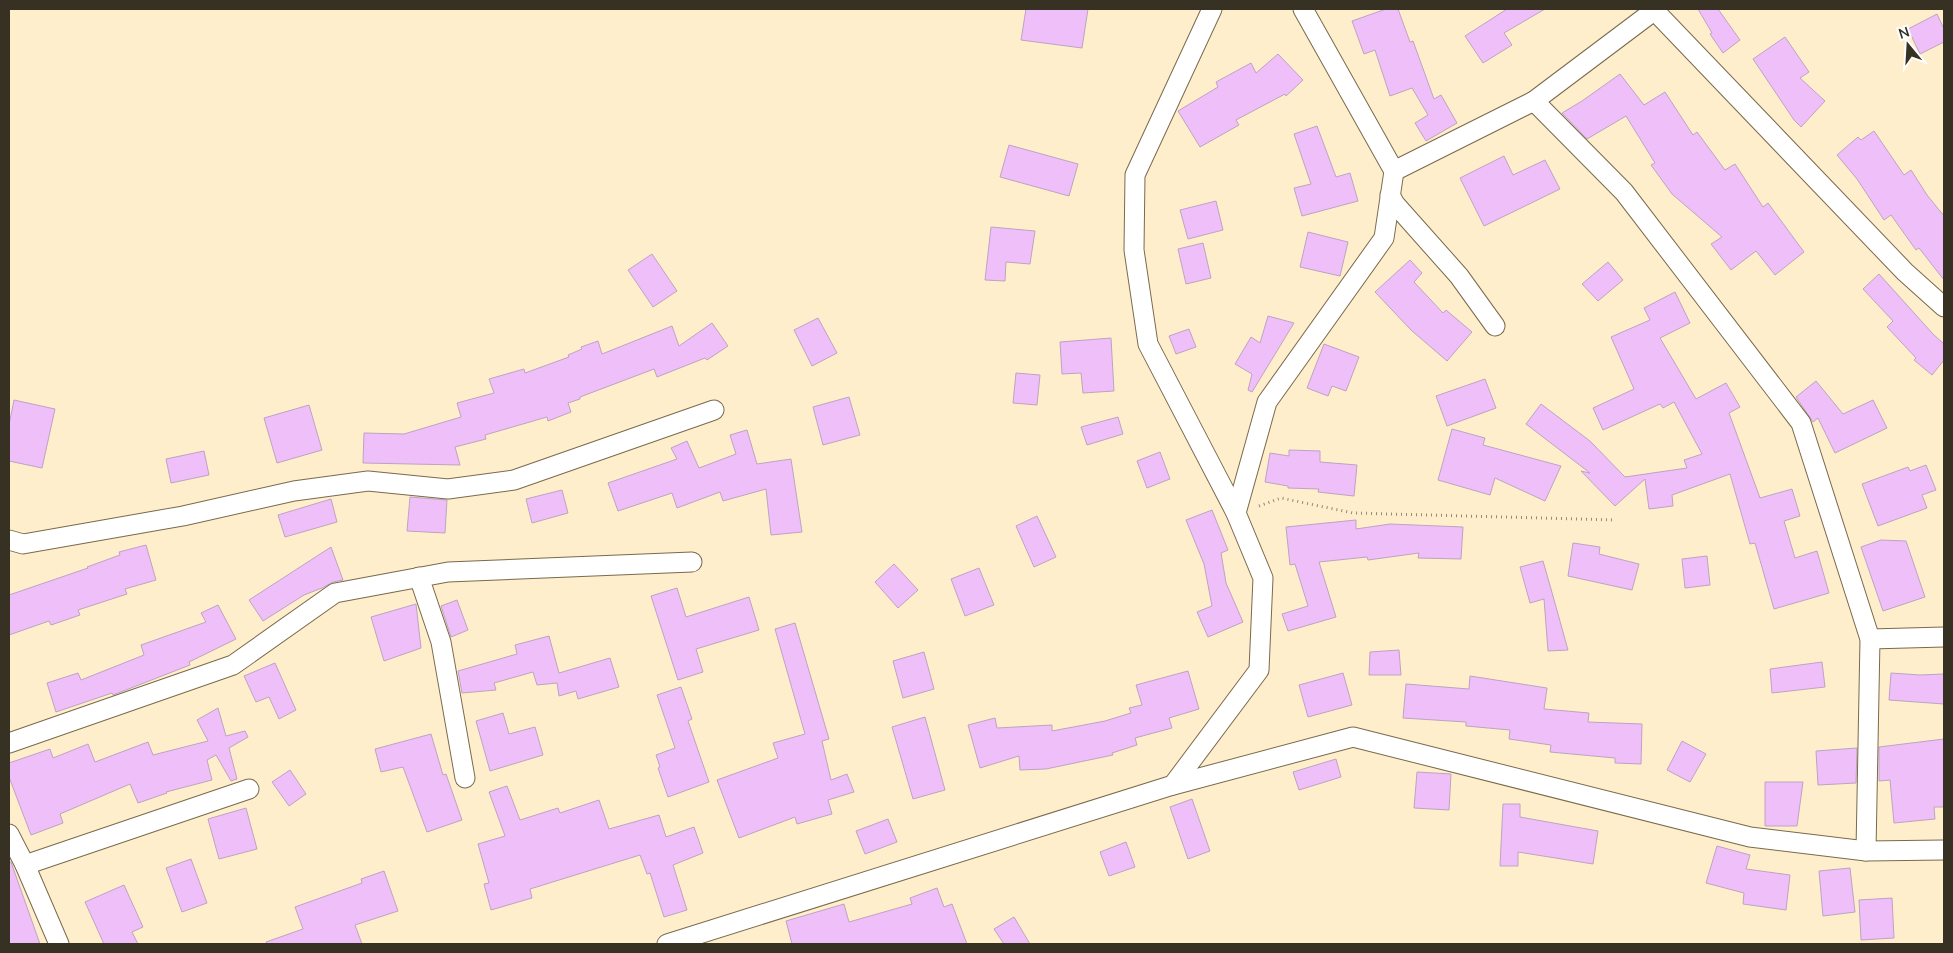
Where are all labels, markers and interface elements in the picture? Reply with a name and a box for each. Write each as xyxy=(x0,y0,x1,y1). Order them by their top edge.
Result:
north arrow xyxy=(1883,20,1933,70)
text: N xyxy=(1896,22,1912,44)

